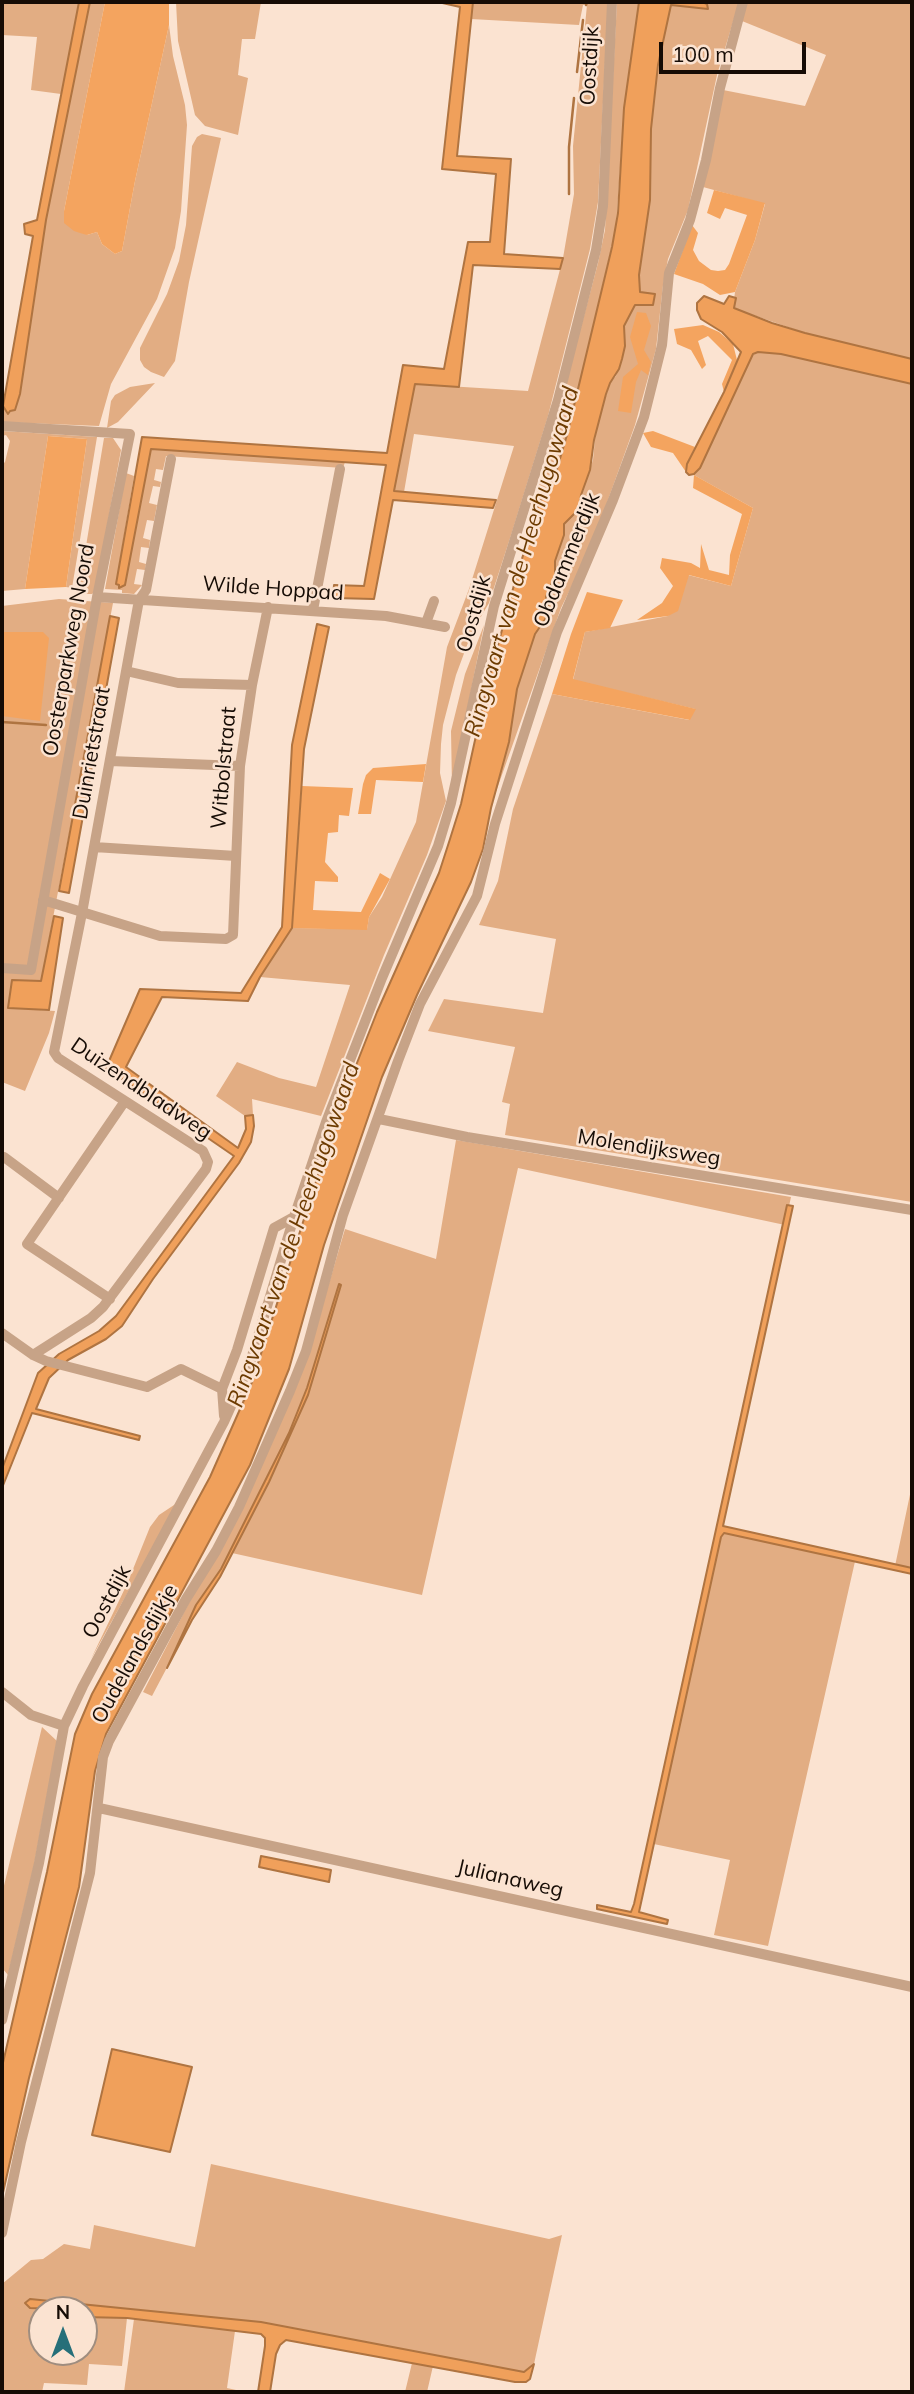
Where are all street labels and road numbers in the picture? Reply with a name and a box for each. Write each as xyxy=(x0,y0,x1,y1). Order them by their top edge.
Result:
street label: Oostdijk xyxy=(575,26,605,106)
street label: Obdammerdijk xyxy=(528,489,606,631)
street label: Oosterparkweg Noord xyxy=(38,542,100,758)
street label: Wilde Hoppad xyxy=(202,572,344,606)
street label: Oostdijk xyxy=(452,573,496,655)
street label: Duinrietstraat xyxy=(68,685,116,821)
street label: Witbolstraat xyxy=(206,706,242,830)
street label: Duizendbladweg xyxy=(66,1032,216,1146)
street label: Molendijksweg xyxy=(576,1124,722,1172)
street label: Oostdijk xyxy=(77,1561,137,1643)
street label: Oudelandsdijkje xyxy=(86,1580,184,1728)
street label: Julianaweg xyxy=(454,1855,566,1903)

